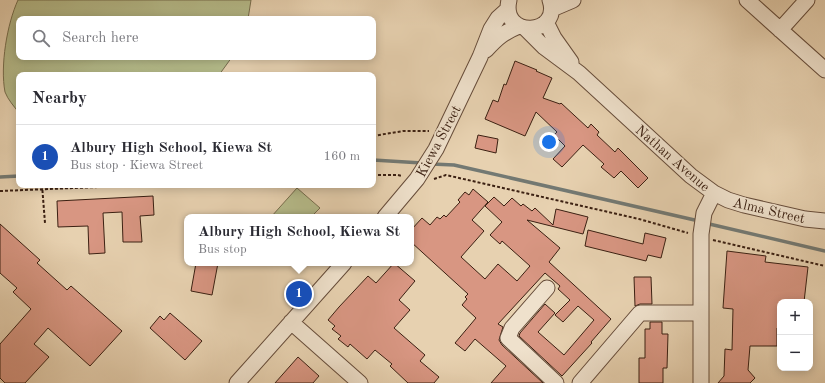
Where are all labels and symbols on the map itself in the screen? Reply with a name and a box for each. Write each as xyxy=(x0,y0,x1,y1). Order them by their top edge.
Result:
street label: Kiewa Street xyxy=(414,103,464,180)
street label: Nathan Avenue xyxy=(633,123,712,195)
your location xyxy=(539,132,559,152)
street label: Alma Street xyxy=(731,196,806,226)
pin: 1 xyxy=(286,279,312,309)

